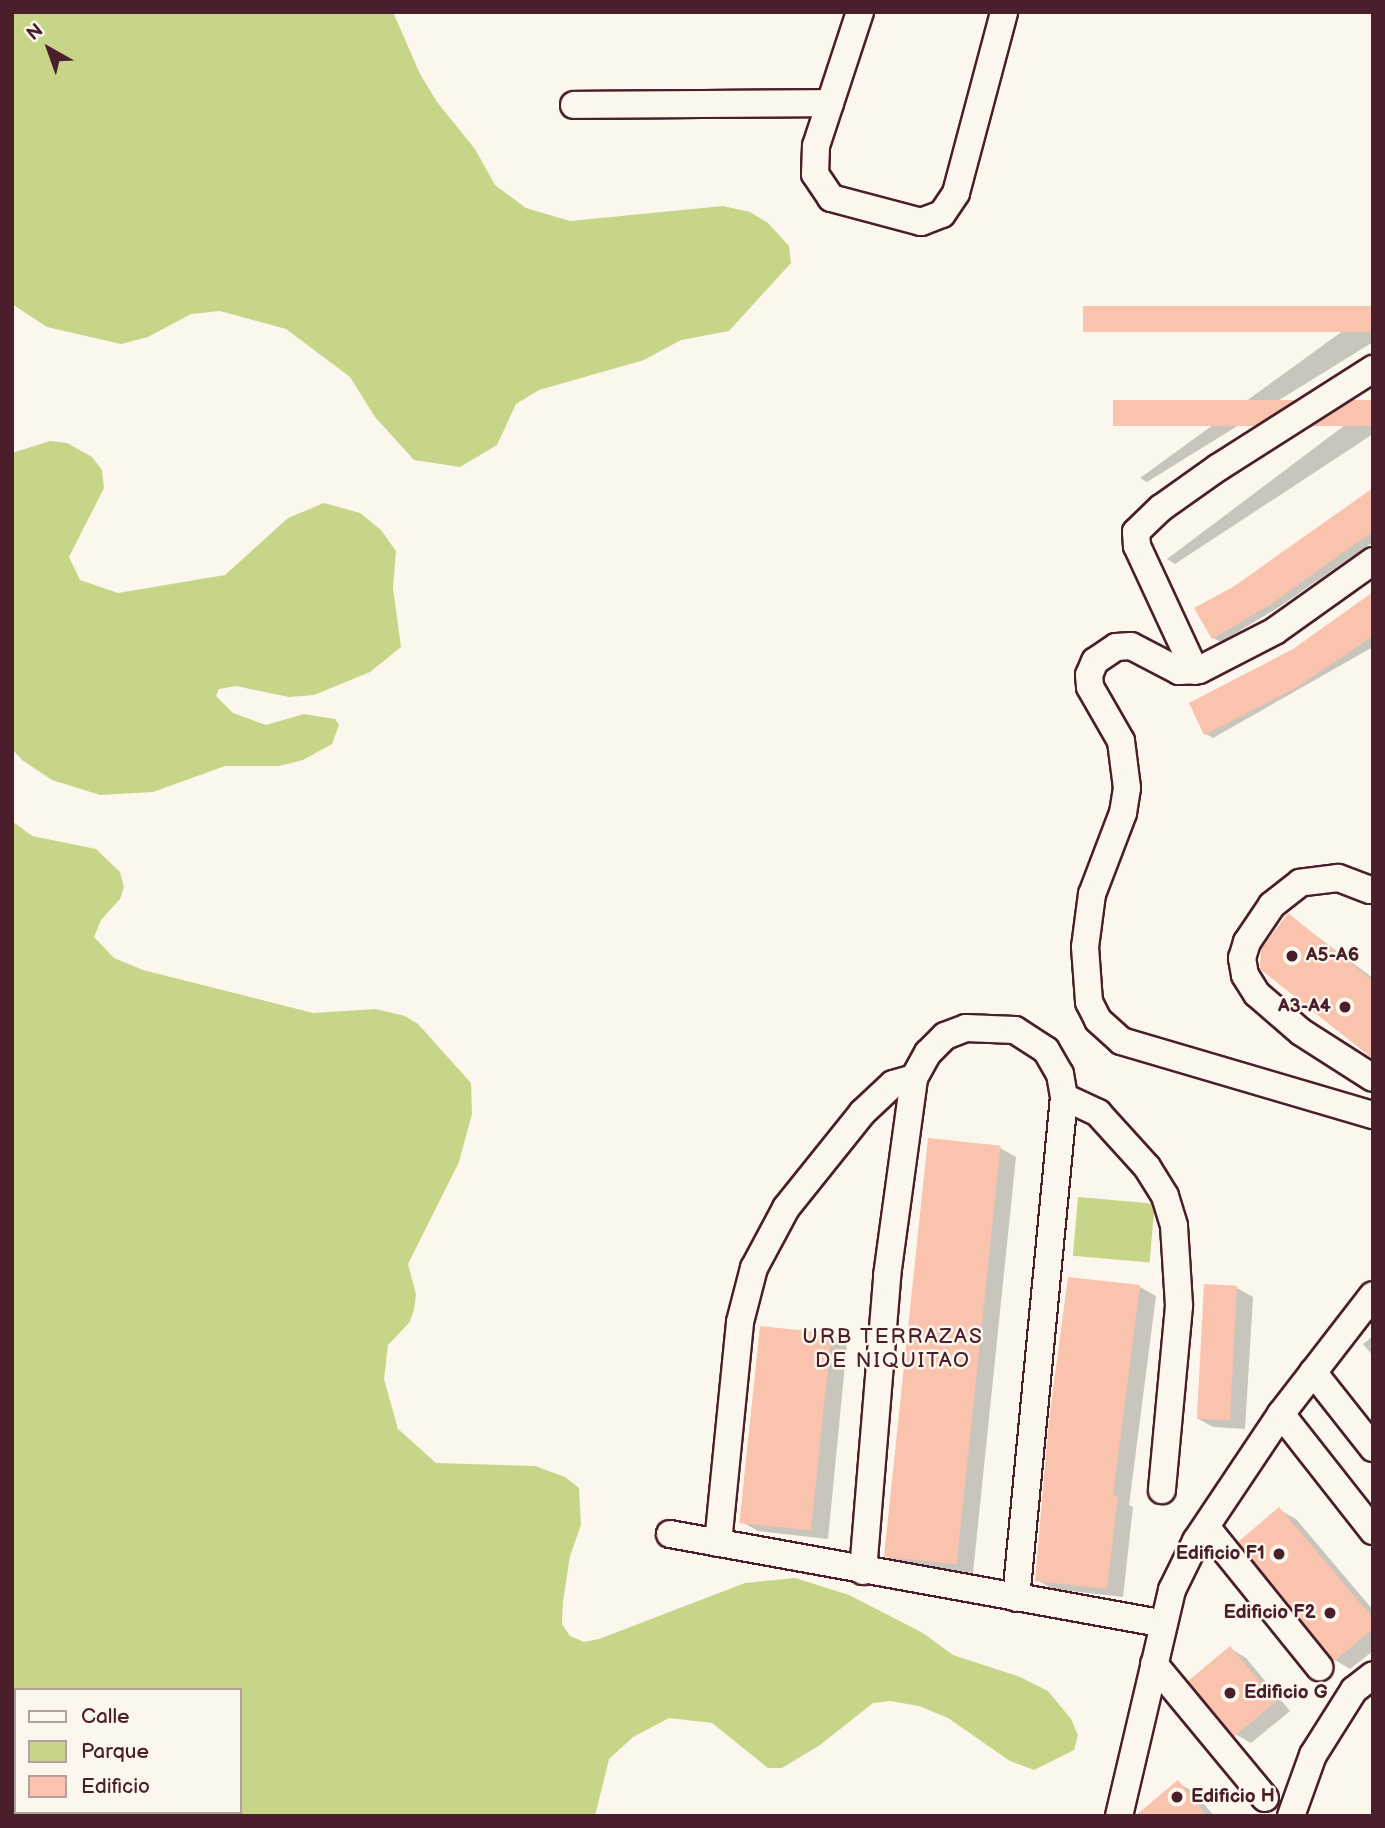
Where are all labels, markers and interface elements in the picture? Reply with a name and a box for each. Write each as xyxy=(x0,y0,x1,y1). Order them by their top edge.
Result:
north arrow xyxy=(14,14,84,84)
text: N xyxy=(22,19,48,46)
place label: A5-A6 xyxy=(1306,945,1359,967)
marker: A5-A6 xyxy=(1284,948,1300,964)
place label: A3-A4 xyxy=(1278,996,1331,1018)
marker: A3-A4 xyxy=(1337,999,1353,1015)
district label: URB TERRAZAS DE NIQUITAO xyxy=(804,1324,982,1374)
place label: Edificio F1 xyxy=(1176,1543,1265,1565)
marker: Edificio F1 xyxy=(1271,1546,1287,1562)
place label: Edificio F2 xyxy=(1223,1602,1316,1624)
marker: Edificio F2 xyxy=(1322,1605,1338,1621)
place label: Edificio G xyxy=(1244,1682,1328,1704)
marker: Edificio G xyxy=(1222,1685,1238,1701)
legend xyxy=(14,1688,242,1814)
text: Calle xyxy=(81,1704,130,1729)
text: Parque xyxy=(81,1739,149,1764)
text: Edificio xyxy=(81,1774,150,1799)
place label: Edificio H xyxy=(1191,1786,1275,1808)
marker: Edificio H xyxy=(1169,1789,1185,1805)

